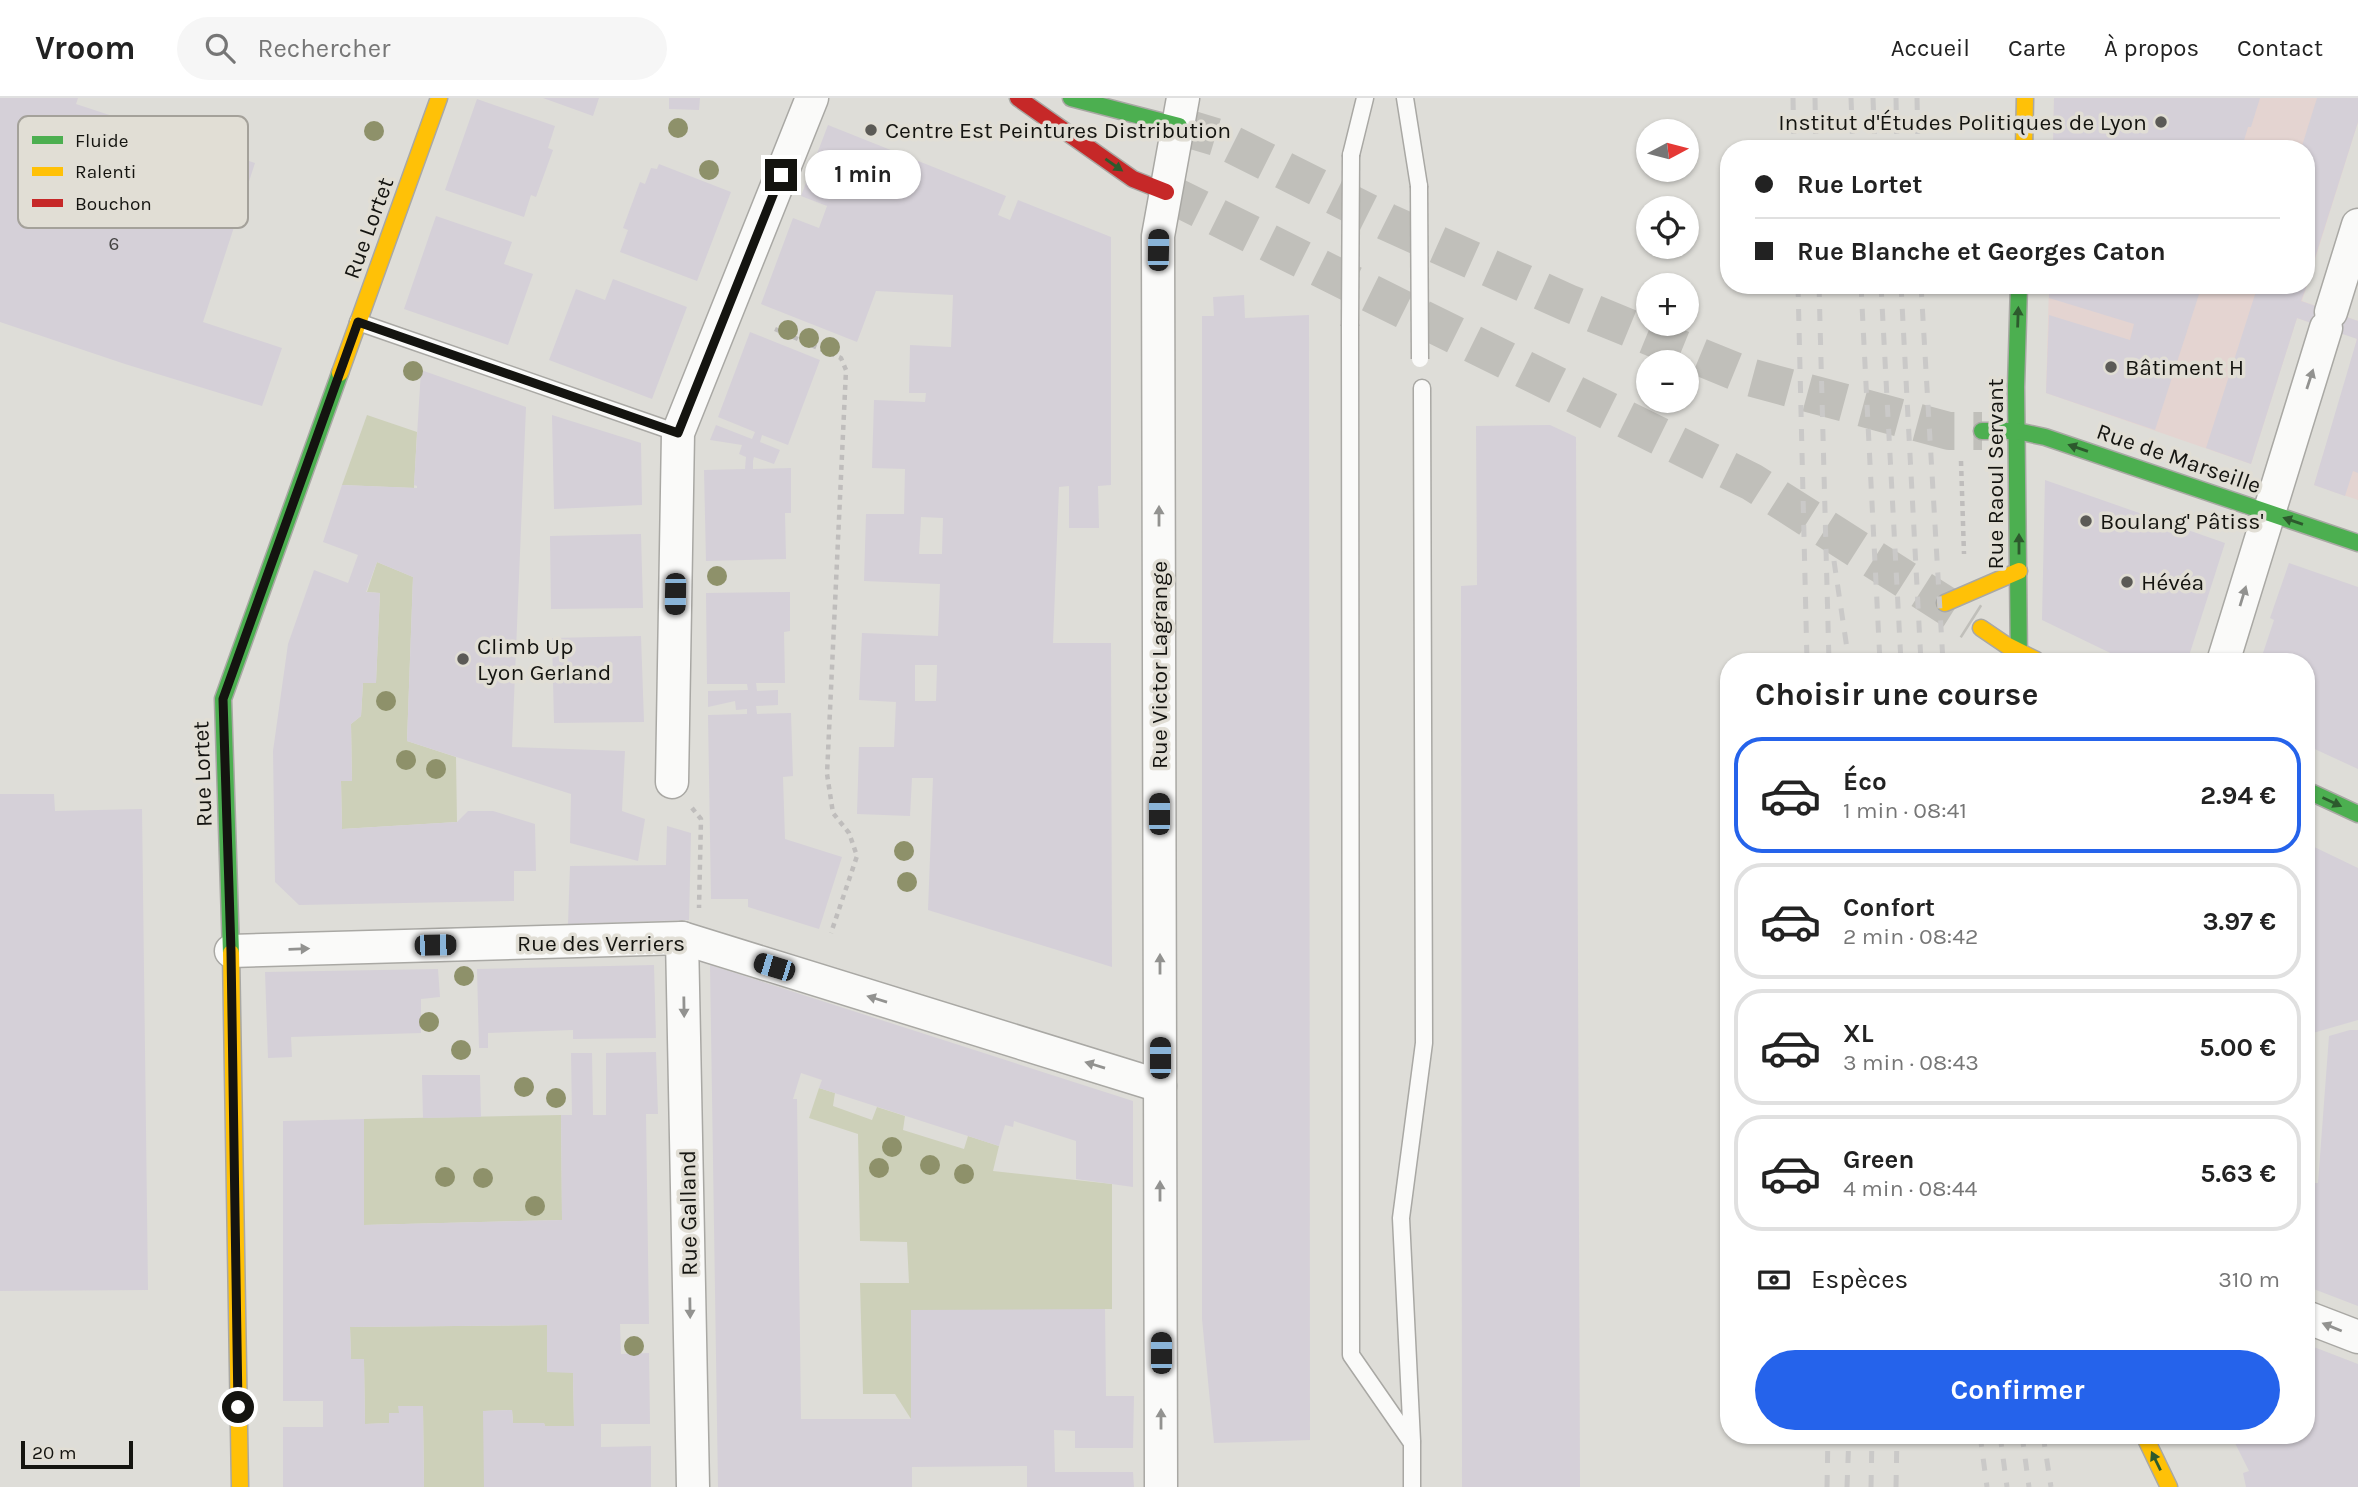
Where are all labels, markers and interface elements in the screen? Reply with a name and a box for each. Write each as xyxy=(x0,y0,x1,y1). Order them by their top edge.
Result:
search box xyxy=(177,17,667,80)
text: Vroom xyxy=(35,29,135,67)
icon: search xyxy=(201,29,239,67)
text: Rechercher xyxy=(257,33,390,64)
text: Accueil xyxy=(1891,34,1970,62)
text: Carte xyxy=(2008,34,2066,62)
text: À propos xyxy=(2104,34,2199,62)
text: Contact xyxy=(2237,34,2323,62)
place label: Institut d'Études Politiques de Lyon xyxy=(1778,109,2147,136)
marker: Institut d'Études Politiques de Lyon xyxy=(2153,114,2169,130)
legend xyxy=(18,116,248,228)
place label: Centre Est Peintures Distribution xyxy=(885,117,1231,144)
north arrow xyxy=(1636,119,1699,182)
map controls xyxy=(1636,119,1699,413)
marker: Centre Est Peintures Distribution xyxy=(863,122,879,138)
text: Fluide xyxy=(75,130,128,152)
callout: 1 min xyxy=(806,150,921,200)
one-way arrow xyxy=(1105,158,1123,172)
route end xyxy=(765,159,797,191)
text: Ralenti xyxy=(75,161,136,183)
text: 1 min xyxy=(834,161,892,188)
text: Rue Lortet xyxy=(1797,169,1922,200)
street label: Rue Lortet xyxy=(338,173,399,283)
text: Bouchon xyxy=(75,193,152,215)
button: locate xyxy=(1636,196,1699,259)
car xyxy=(1148,229,1169,271)
house number: 6 xyxy=(109,233,119,255)
text: Rue Blanche et Georges Caton xyxy=(1797,236,2166,267)
button: + xyxy=(1636,273,1699,336)
one-way arrow xyxy=(2013,306,2024,328)
button: − xyxy=(1636,350,1699,413)
place label: Bâtiment H xyxy=(2125,354,2244,381)
marker: Bâtiment H xyxy=(2103,359,2119,375)
one-way arrow xyxy=(2305,368,2316,389)
street label: Rue Raoul Servant xyxy=(1982,378,2009,570)
street label: Rue de Marseille xyxy=(2093,418,2265,499)
one-way arrow xyxy=(2068,442,2089,453)
one-way arrow xyxy=(1153,505,1165,527)
place label: Boulang' Pâtiss' xyxy=(2100,508,2264,535)
marker: Boulang' Pâtiss' xyxy=(2078,513,2094,529)
one-way arrow xyxy=(2283,515,2304,526)
one-way arrow xyxy=(2013,533,2025,555)
street label: Rue Victor Lagrange xyxy=(1146,561,1173,769)
place label: Hévéa xyxy=(2141,569,2204,596)
car xyxy=(665,573,686,615)
marker: Hévéa xyxy=(2119,574,2135,590)
one-way arrow xyxy=(2238,586,2248,607)
place label: Climb Up Lyon Gerland xyxy=(477,633,611,686)
marker: Climb Up Lyon Gerland xyxy=(455,651,471,667)
text: Choisir une course xyxy=(1755,676,2038,713)
street label: Rue Lortet xyxy=(187,720,218,827)
icon: car xyxy=(1759,764,1822,827)
text: Éco xyxy=(1843,766,1887,797)
text: 2.94 € xyxy=(2200,780,2276,811)
car xyxy=(1149,793,1170,835)
one-way arrow xyxy=(2322,796,2342,808)
text: 1 min · 08:41 xyxy=(1843,797,1967,824)
icon: car xyxy=(1759,890,1822,953)
text: Confort xyxy=(1843,892,1935,923)
text: 3.97 € xyxy=(2202,906,2276,937)
text: 2 min · 08:42 xyxy=(1843,923,1978,950)
street label: Rue des Verriers xyxy=(517,930,685,957)
car xyxy=(414,934,457,956)
one-way arrow xyxy=(289,943,311,954)
car xyxy=(751,951,798,983)
one-way arrow xyxy=(1154,953,1166,975)
one-way arrow xyxy=(867,993,888,1003)
one-way arrow xyxy=(678,996,690,1018)
icon: car xyxy=(1759,1016,1822,1079)
text: XL xyxy=(1843,1018,1874,1049)
text: 5.00 € xyxy=(2199,1032,2276,1063)
car xyxy=(1150,1037,1171,1079)
text: 3 min · 08:43 xyxy=(1843,1049,1979,1076)
one-way arrow xyxy=(1084,1060,1105,1070)
icon: car xyxy=(1759,1142,1822,1205)
text: Green xyxy=(1843,1144,1915,1175)
street label: Rue Galland xyxy=(674,1150,703,1276)
text: 5.63 € xyxy=(2200,1158,2276,1189)
text: 4 min · 08:44 xyxy=(1843,1175,1977,1202)
one-way arrow xyxy=(1154,1180,1166,1202)
icon: cash xyxy=(1755,1261,1793,1299)
text: Espèces xyxy=(1811,1264,1908,1295)
text: 310 m xyxy=(2218,1266,2280,1293)
one-way arrow xyxy=(684,1297,696,1319)
one-way arrow xyxy=(2322,1321,2343,1332)
car xyxy=(1151,1332,1172,1374)
button: Confirmer xyxy=(1755,1350,2280,1430)
route start xyxy=(222,1391,254,1423)
one-way arrow xyxy=(1155,1408,1167,1430)
scale bar xyxy=(21,1438,133,1470)
text: 20 m xyxy=(32,1442,77,1464)
one-way arrow xyxy=(2151,1451,2162,1471)

